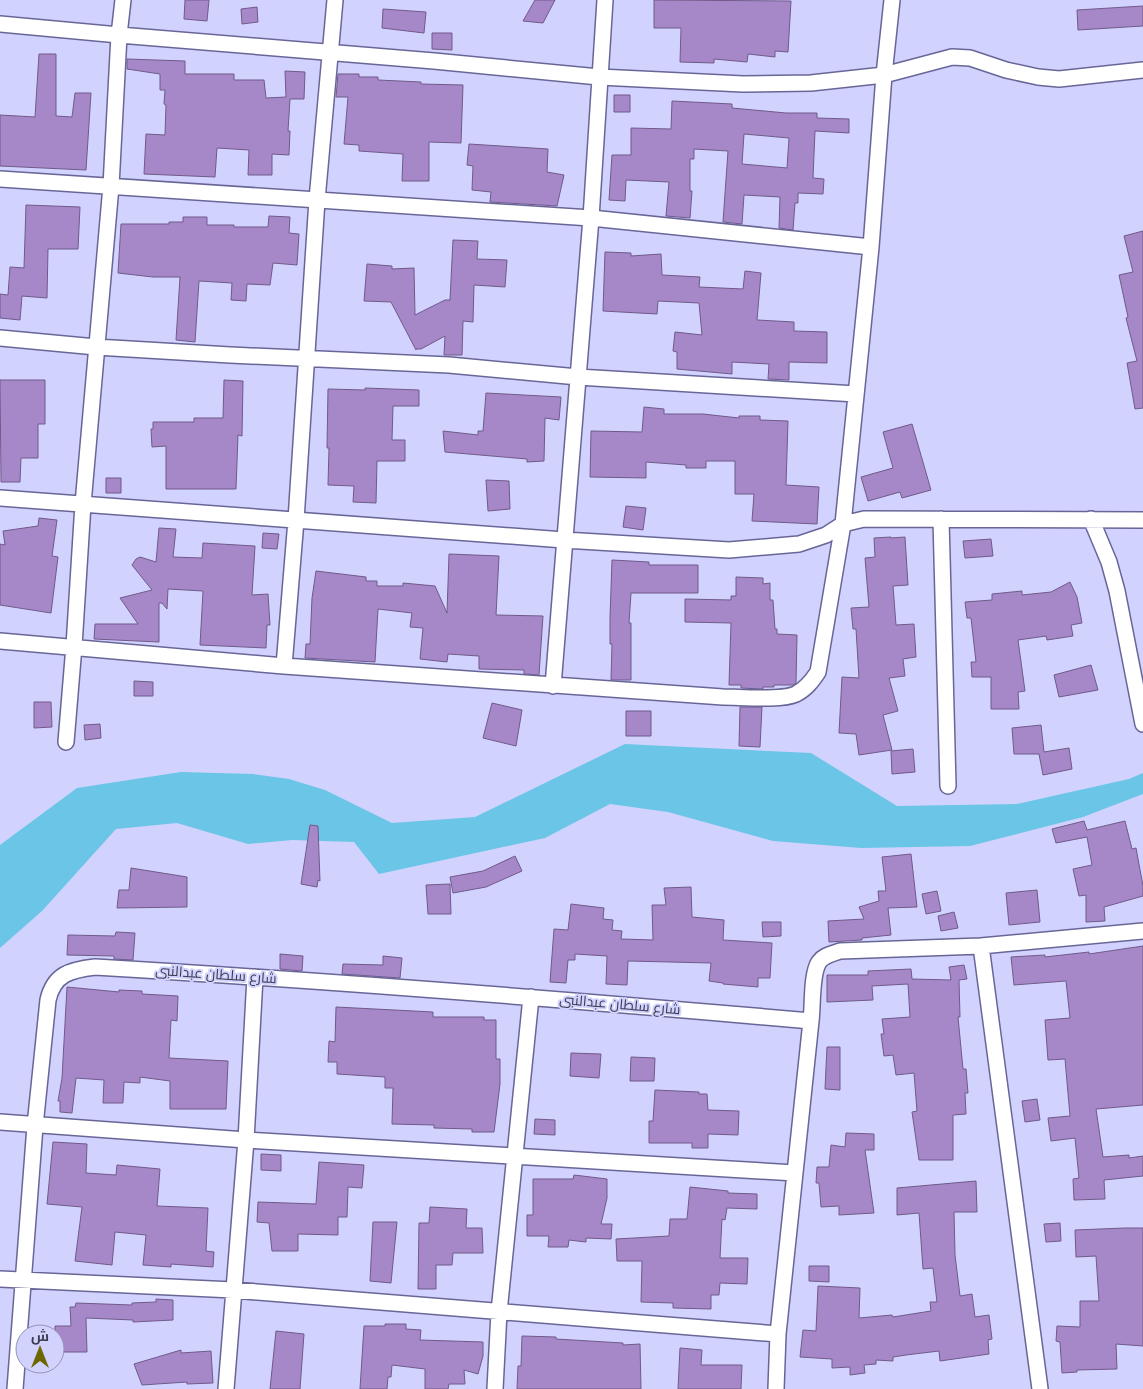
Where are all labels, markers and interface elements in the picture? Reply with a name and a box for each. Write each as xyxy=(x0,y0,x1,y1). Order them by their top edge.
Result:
street label: شارع سلطان عبدالنبى xyxy=(155,960,277,988)
street label: شارع سلطان عبدالنبى xyxy=(559,989,681,1019)
north arrow xyxy=(15,1324,65,1374)
text: ش xyxy=(31,1326,49,1346)

